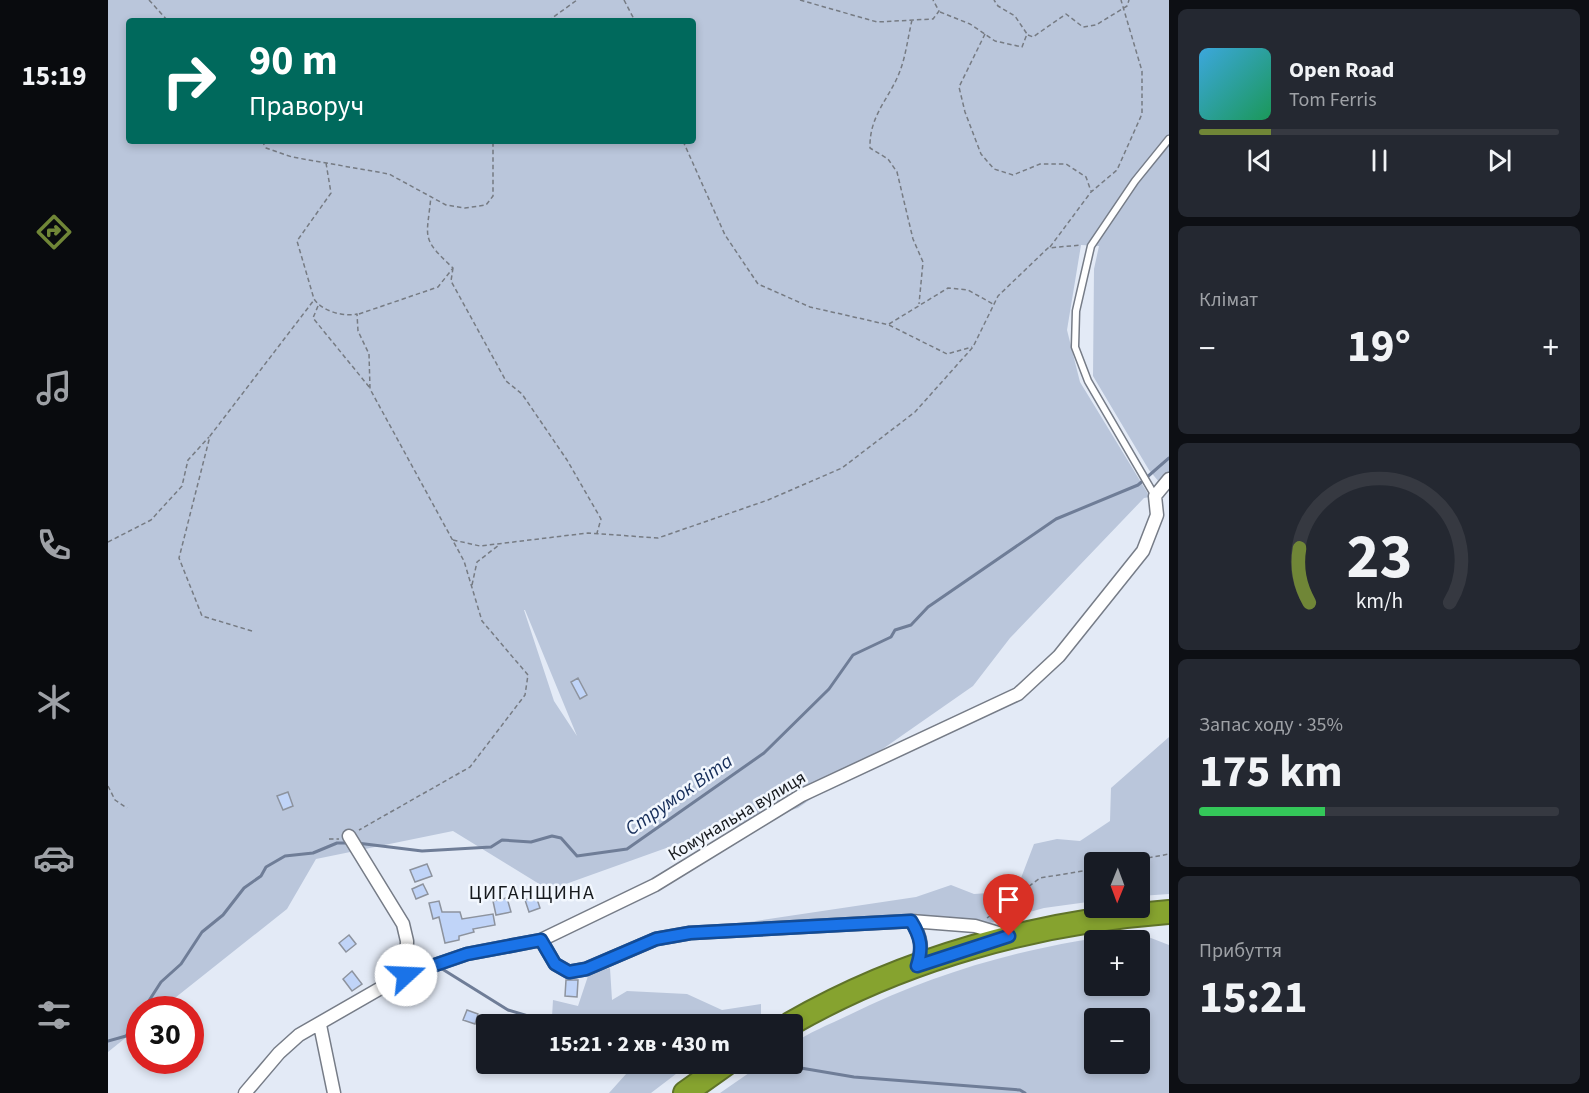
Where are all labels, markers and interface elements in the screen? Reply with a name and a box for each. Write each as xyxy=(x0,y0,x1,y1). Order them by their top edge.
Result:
text: 90 m xyxy=(249,31,338,91)
icon: right xyxy=(150,42,228,120)
text: Open Road xyxy=(1289,54,1394,86)
text: 15:19 xyxy=(21,57,87,96)
text: Tom Ferris xyxy=(1289,86,1377,114)
text: Праворуч xyxy=(249,87,364,126)
icon: previous xyxy=(1243,144,1276,177)
icon: pause xyxy=(1363,144,1396,177)
icon: next xyxy=(1483,144,1516,177)
icon: directions xyxy=(33,211,75,253)
text: Клімат xyxy=(1199,286,1258,314)
text: 19° xyxy=(1347,315,1411,379)
text: − xyxy=(1199,325,1215,372)
text: + xyxy=(1543,325,1559,372)
icon: music xyxy=(33,367,75,409)
text: 23 xyxy=(1346,514,1412,603)
icon: phone xyxy=(33,524,75,566)
text: km/h xyxy=(1355,587,1403,618)
icon: climate xyxy=(33,681,75,723)
text: Запас ходу · 35% xyxy=(1199,711,1343,739)
text: 175 km xyxy=(1199,740,1343,804)
water label: Струмок Віта xyxy=(619,747,739,843)
street label: Комунальна вулиця xyxy=(663,765,811,867)
icon: car xyxy=(33,837,75,879)
north arrow xyxy=(1084,852,1150,918)
map controls xyxy=(1084,852,1150,1074)
pin xyxy=(983,874,1034,936)
district label: ЦИГАНЩИНА xyxy=(469,879,595,907)
icon: arrive xyxy=(992,883,1025,916)
button: + xyxy=(1084,930,1150,996)
text: Прибуття xyxy=(1199,937,1282,965)
position arrow xyxy=(374,943,438,1007)
text: 15:21 xyxy=(1199,966,1308,1030)
icon: filters xyxy=(33,994,75,1036)
speed limit sign: 30 xyxy=(126,996,204,1074)
button: − xyxy=(1084,1008,1150,1074)
text: 15:21 · 2 хв · 430 m xyxy=(549,1028,730,1060)

